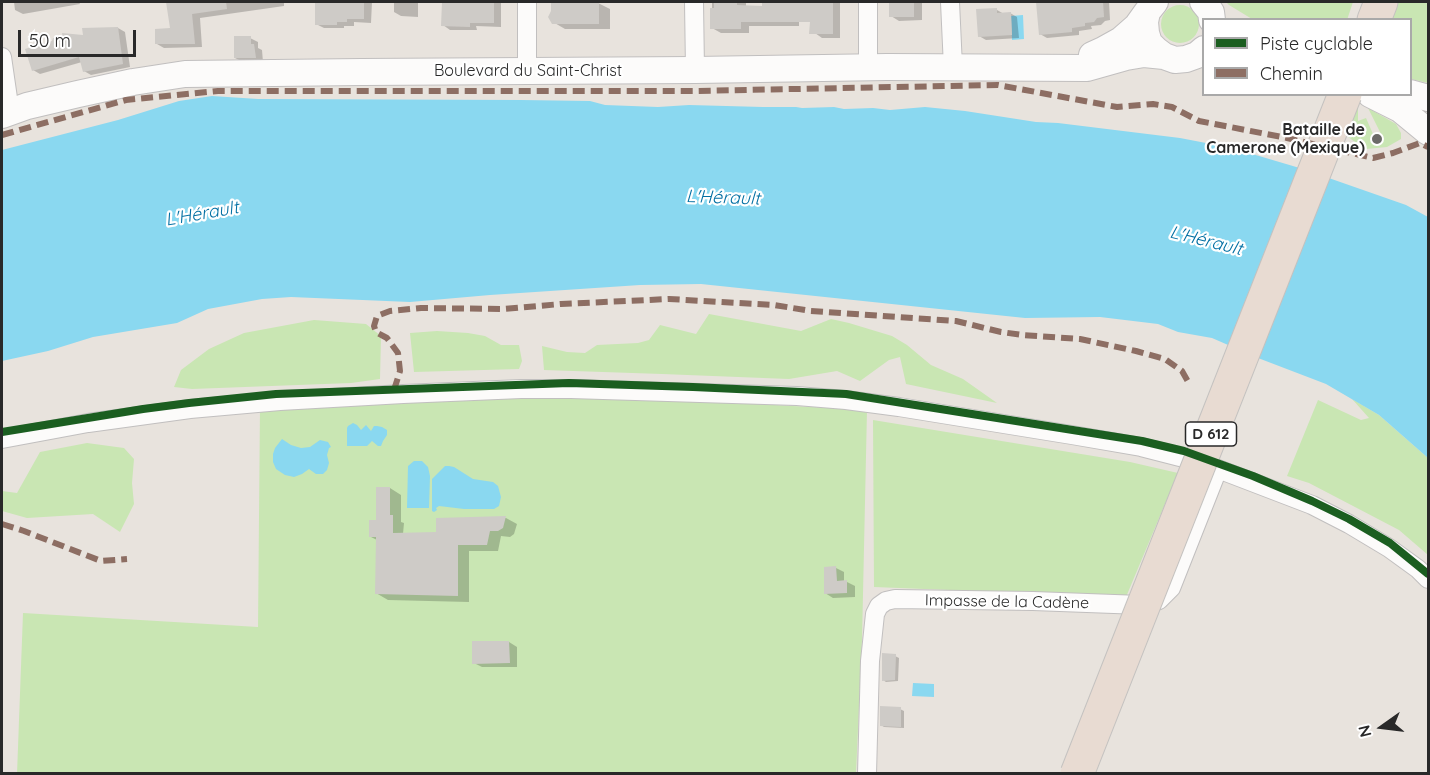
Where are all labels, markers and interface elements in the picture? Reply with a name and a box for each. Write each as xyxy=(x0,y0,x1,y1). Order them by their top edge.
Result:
scale bar xyxy=(21,18,140,56)
legend xyxy=(1202,18,1412,96)
text: 50 m xyxy=(29,29,71,52)
text: Piste cyclable xyxy=(1260,32,1373,55)
street label: Boulevard du Saint-Christ xyxy=(434,61,622,81)
text: Chemin xyxy=(1260,62,1323,85)
place label: Bataille de Camerone (Mexique) xyxy=(1206,120,1365,158)
marker: Bataille de Camerone (Mexique) xyxy=(1370,132,1384,146)
water label: L'Hérault xyxy=(686,186,760,210)
water label: L'Hérault xyxy=(164,197,240,231)
water label: L'Hérault xyxy=(1167,222,1245,260)
road number: D 612 xyxy=(1186,422,1236,446)
street label: Impasse de la Cadène xyxy=(925,591,1089,613)
north arrow xyxy=(1352,697,1412,757)
text: N xyxy=(1353,723,1376,739)

